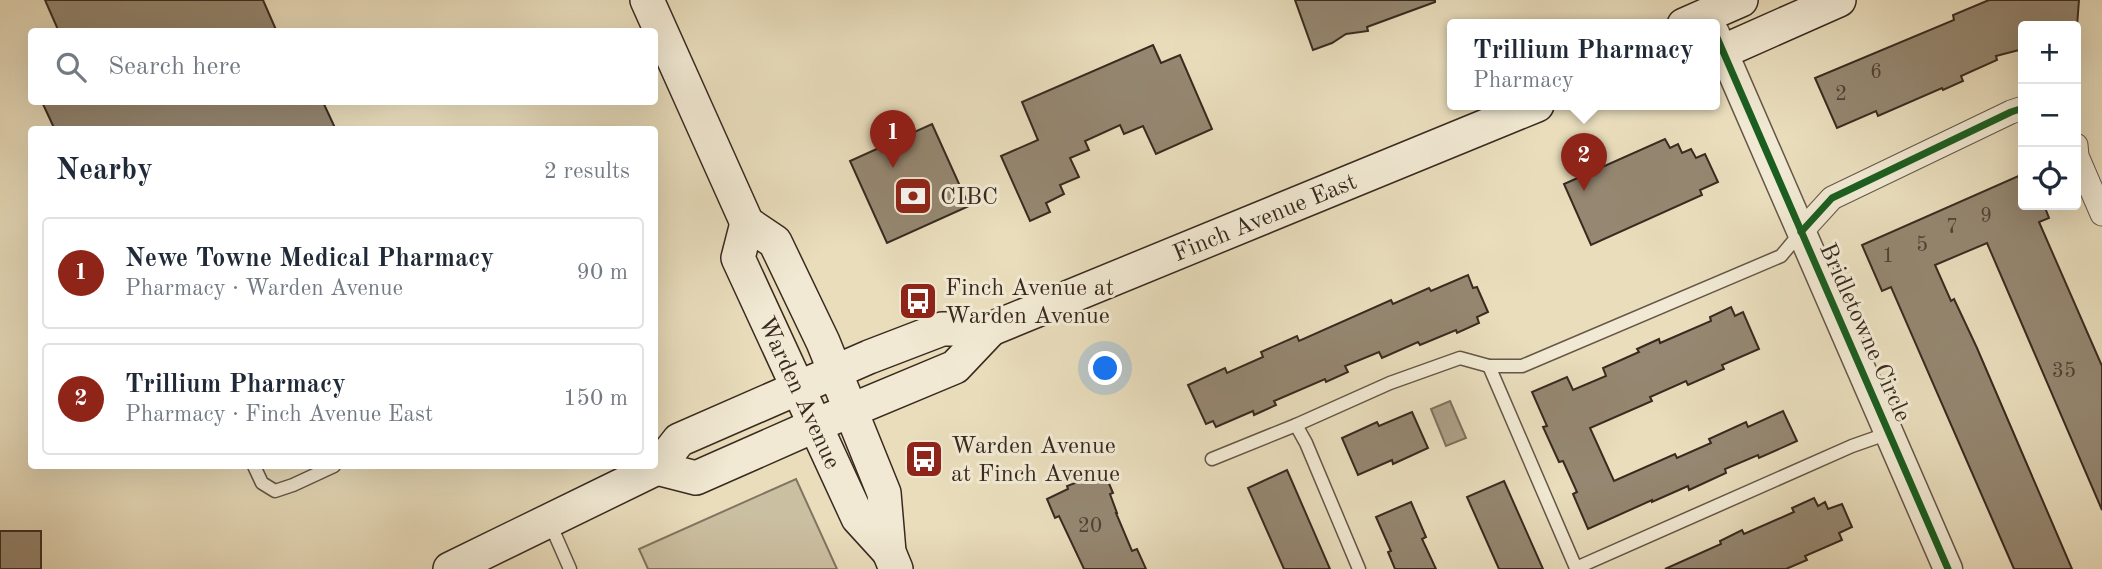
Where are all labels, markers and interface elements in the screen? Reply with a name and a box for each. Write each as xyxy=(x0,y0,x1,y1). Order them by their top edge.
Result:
popup xyxy=(1447,19,1720,110)
map controls xyxy=(2018,21,2081,210)
button: + xyxy=(2018,21,2081,84)
search box xyxy=(28,28,658,105)
text: Trillium Pharmacy xyxy=(1473,38,1694,64)
icon: search xyxy=(52,48,90,86)
text: Search here xyxy=(108,54,241,80)
house number: 6 xyxy=(1870,62,1882,83)
text: Pharmacy xyxy=(1473,69,1574,92)
house number: 2 xyxy=(1835,84,1847,105)
button: − xyxy=(2018,84,2081,147)
pin: 1 xyxy=(870,110,916,168)
pin: 2 xyxy=(1561,133,1607,191)
button: locate xyxy=(2018,147,2081,210)
text: Nearby xyxy=(56,156,153,186)
text: 2 results xyxy=(544,160,630,183)
street label: Finch Avenue East xyxy=(1170,170,1361,267)
bank icon: CIBC xyxy=(892,175,934,217)
place label: CIBC xyxy=(940,186,998,210)
house number: 9 xyxy=(1980,206,1992,227)
house number: 7 xyxy=(1946,217,1958,238)
house number: 5 xyxy=(1916,235,1928,256)
street label: Bridletowne Circle xyxy=(1814,240,1914,426)
text: Newe Towne Medical Pharmacy xyxy=(125,246,494,272)
house number: 1 xyxy=(1882,246,1894,267)
text: 1 xyxy=(74,261,88,284)
text: 90 m xyxy=(577,261,628,284)
text: Pharmacy · Warden Avenue xyxy=(125,277,403,300)
place label: Finch Avenue at Warden Avenue xyxy=(945,277,1114,329)
bus stop icon: Finch Avenue at Warden Avenue xyxy=(897,280,939,322)
street label: Warden Avenue xyxy=(753,313,844,473)
your location xyxy=(1088,351,1122,385)
house number: 35 xyxy=(2052,361,2076,382)
text: Trillium Pharmacy xyxy=(125,372,346,398)
text: 2 xyxy=(74,387,88,410)
text: 150 m xyxy=(563,387,628,410)
text: Pharmacy · Finch Avenue East xyxy=(125,403,433,426)
place label: Warden Avenue at Finch Avenue xyxy=(951,435,1120,487)
bus stop icon: Warden Avenue at Finch Avenue xyxy=(903,438,945,480)
house number: 20 xyxy=(1078,516,1102,537)

